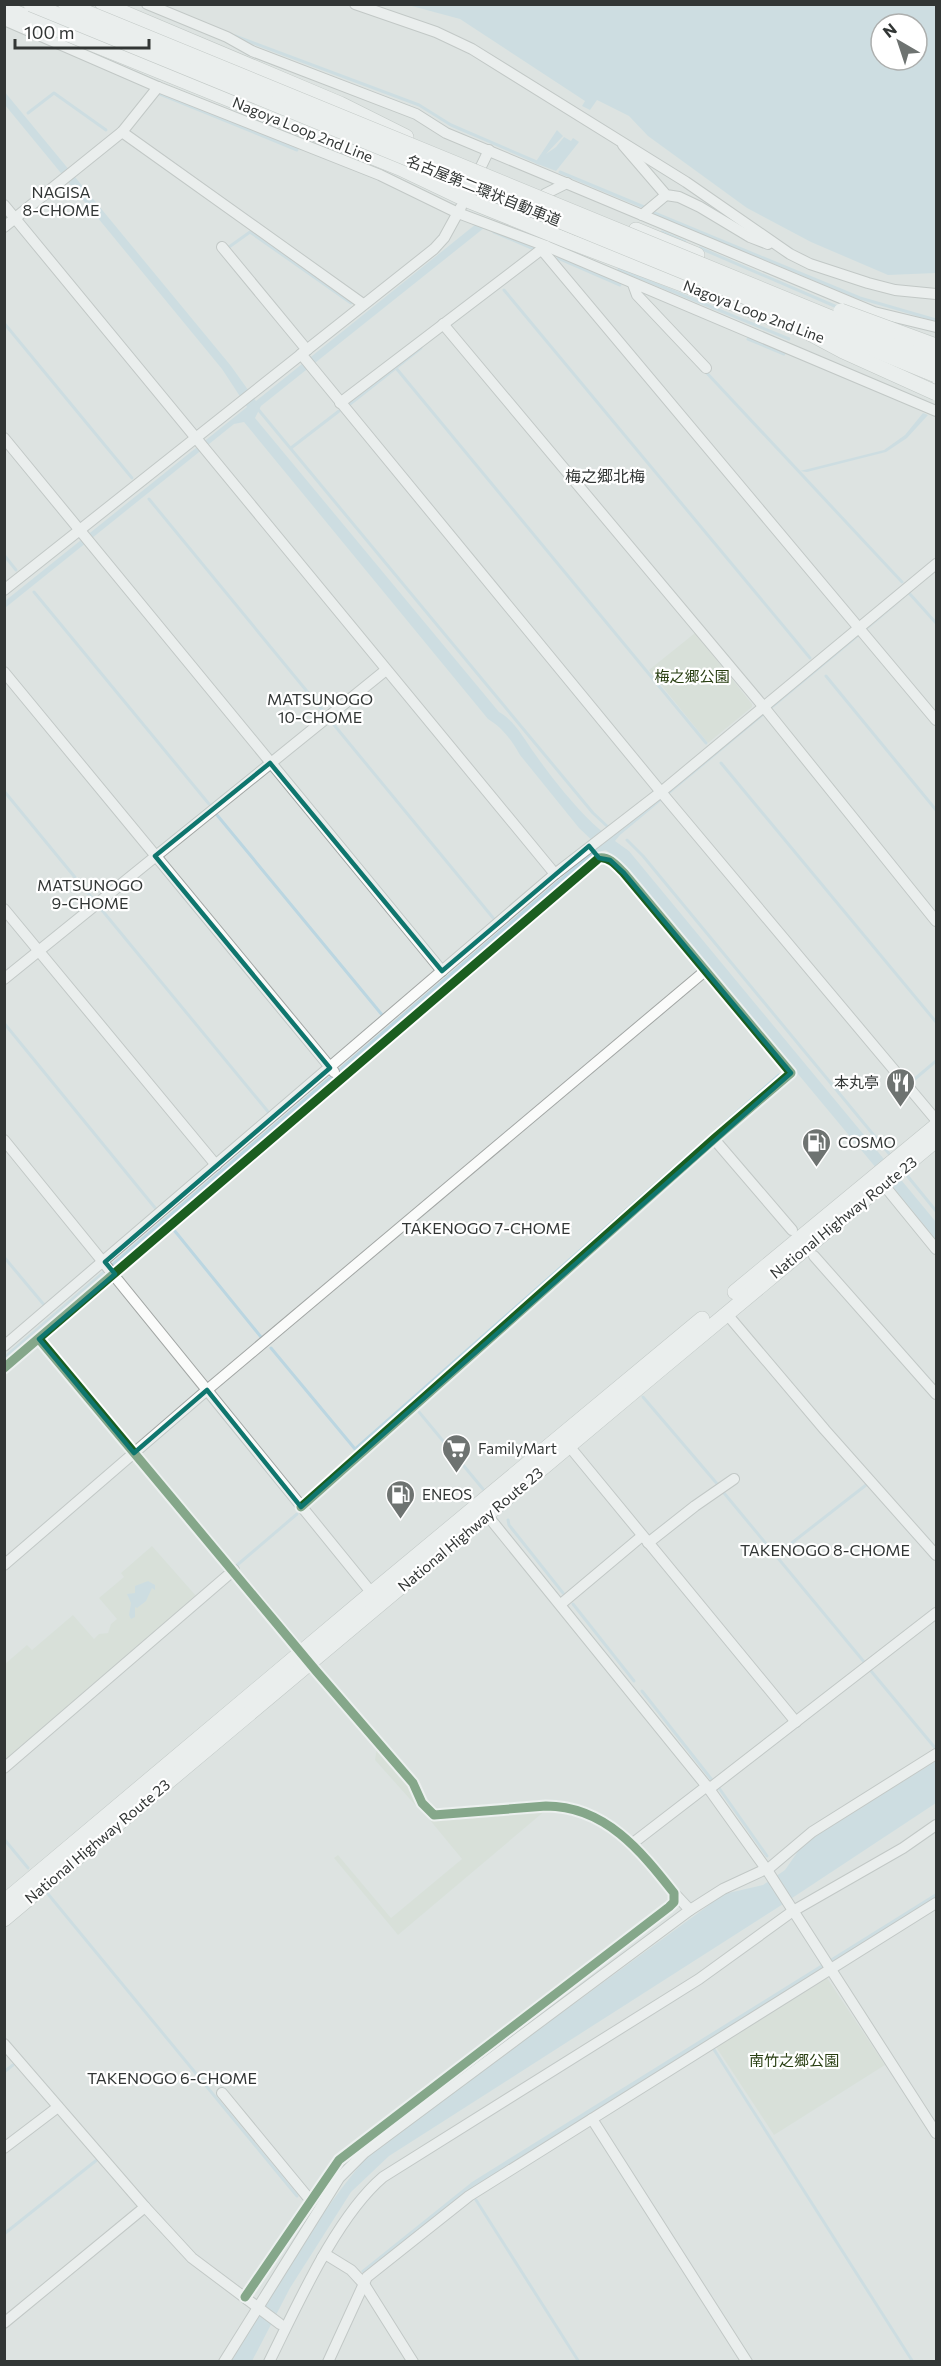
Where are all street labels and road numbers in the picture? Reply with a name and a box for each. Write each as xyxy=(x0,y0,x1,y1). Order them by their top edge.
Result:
street label: Nagoya Loop 2nd Line xyxy=(230,93,376,165)
street label: 名古屋第二環状自動車道 xyxy=(404,151,564,229)
street label: Nagoya Loop 2nd Line xyxy=(681,276,827,346)
street label: National Highway Route 23 xyxy=(766,1152,920,1282)
street label: National Highway Route 23 xyxy=(394,1463,546,1595)
street label: National Highway Route 23 xyxy=(21,1775,173,1907)

